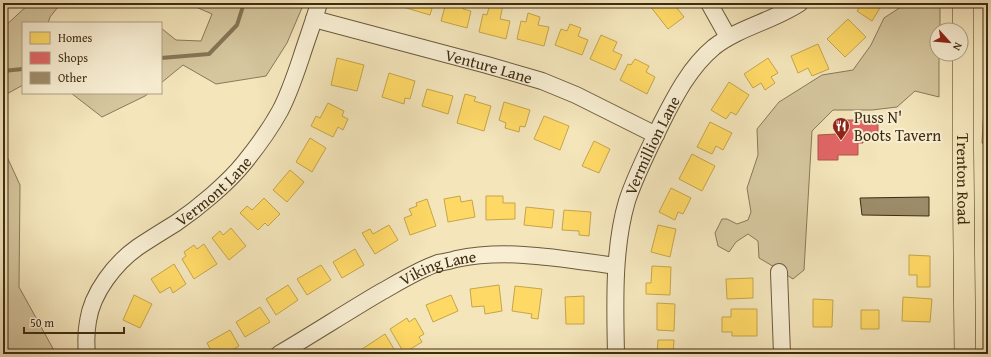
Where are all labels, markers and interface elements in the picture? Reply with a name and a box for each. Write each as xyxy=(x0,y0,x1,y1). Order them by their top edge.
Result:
legend xyxy=(22,22,162,94)
north arrow xyxy=(929,22,969,62)
text: Homes xyxy=(58,29,93,46)
text: N xyxy=(949,40,967,54)
street label: Venture Lane xyxy=(443,42,535,90)
text: Shops xyxy=(58,49,88,66)
text: Other xyxy=(58,69,87,86)
street label: Vermillion Lane xyxy=(618,91,686,198)
place label: Puss N' Boots Tavern xyxy=(854,105,941,147)
restaurant icon: Puss N' Boots Tavern xyxy=(831,116,851,141)
street label: Trenton Road xyxy=(951,133,976,225)
street label: Vermont Lane xyxy=(170,151,257,232)
street label: Viking Lane xyxy=(395,244,477,291)
scale bar xyxy=(24,309,124,335)
text: 50 m xyxy=(30,314,54,331)

